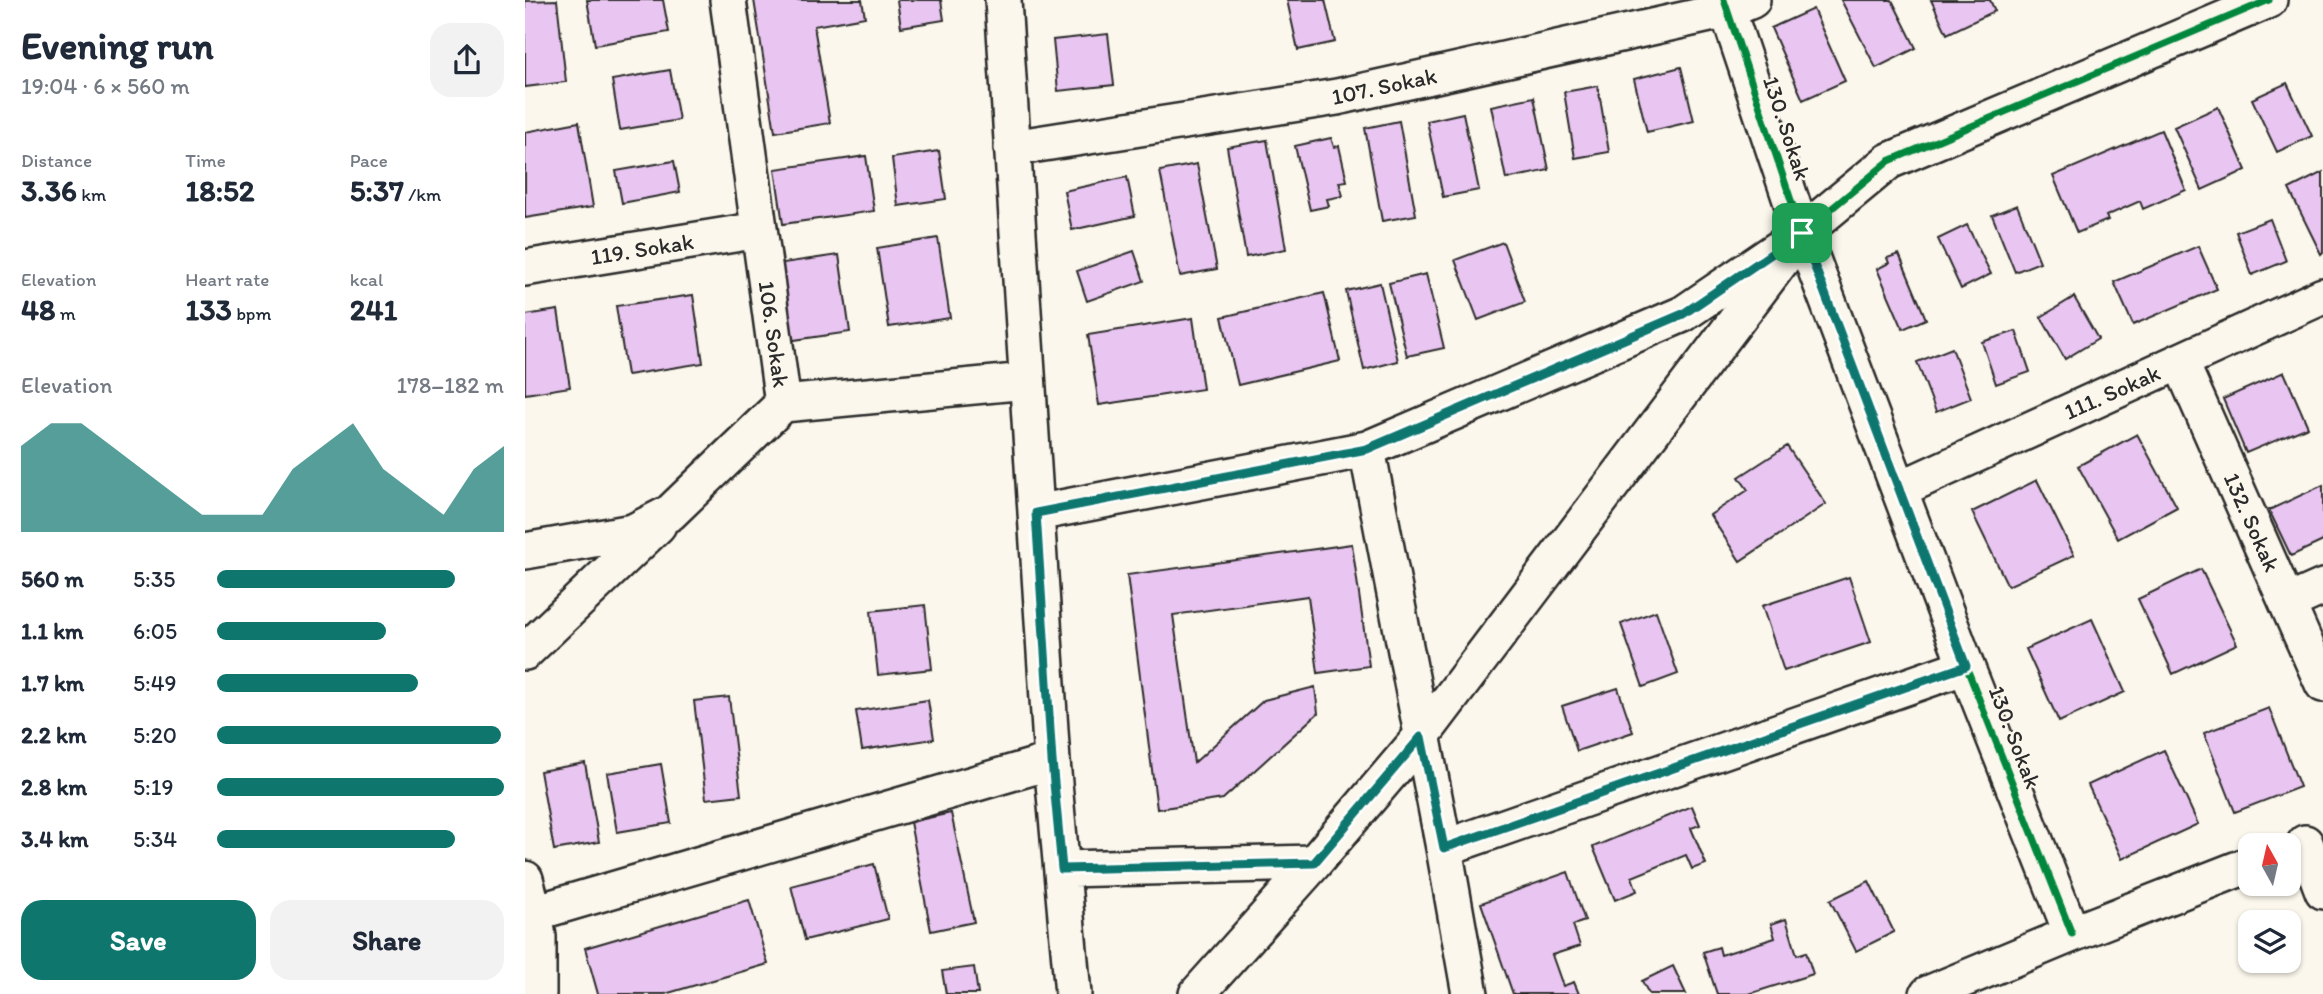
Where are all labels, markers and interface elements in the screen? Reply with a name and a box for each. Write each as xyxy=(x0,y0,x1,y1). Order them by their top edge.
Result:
text: Evening run xyxy=(21,23,214,69)
button: share xyxy=(430,23,504,97)
street label: 107. Sokak xyxy=(1329,61,1439,111)
text: 19:04 · 6 × 560 m xyxy=(21,72,190,100)
street label: 130. Sokak xyxy=(1757,72,1817,184)
text: Distance xyxy=(21,149,92,172)
text: Time xyxy=(185,149,226,172)
text: Pace xyxy=(350,149,388,172)
text: 3.36 xyxy=(21,172,77,209)
text: 18:52 xyxy=(185,172,255,209)
text: 5:37 xyxy=(350,172,404,209)
text: km xyxy=(77,183,106,206)
text: /km xyxy=(404,183,441,206)
pin xyxy=(1772,203,1832,263)
icon: arrive xyxy=(1783,214,1821,252)
street label: 119. Sokak xyxy=(589,227,696,271)
text: Elevation xyxy=(21,268,97,291)
text: Heart rate xyxy=(185,268,269,291)
text: kcal xyxy=(350,268,383,291)
street label: 106. Sokak xyxy=(753,279,795,389)
text: 48 xyxy=(21,291,55,328)
text: 133 xyxy=(185,291,232,328)
text: 241 xyxy=(350,291,397,328)
text: m xyxy=(55,302,76,325)
text: bpm xyxy=(232,302,271,325)
street label: 111. Sokak xyxy=(2059,358,2165,426)
text: Elevation xyxy=(21,371,112,399)
text: 178–182 m xyxy=(397,371,504,399)
street label: 132. Sokak xyxy=(2218,468,2286,576)
text: 560 m xyxy=(21,565,84,593)
text: 5:35 xyxy=(133,565,175,593)
text: 1.1 km xyxy=(21,617,84,645)
text: 6:05 xyxy=(133,617,177,645)
text: 1.7 km xyxy=(21,669,84,697)
text: 5:49 xyxy=(133,669,177,697)
street label: 130. Sokak xyxy=(1983,682,2047,793)
text: 2.2 km xyxy=(21,721,86,749)
text: 5:20 xyxy=(133,721,177,749)
text: 2.8 km xyxy=(21,773,87,801)
text: 5:19 xyxy=(133,773,173,801)
text: 3.4 km xyxy=(21,825,89,853)
text: 5:34 xyxy=(133,825,177,853)
north arrow xyxy=(2238,833,2301,896)
map controls xyxy=(2238,833,2301,973)
button: Save xyxy=(21,900,256,980)
button: Share xyxy=(270,900,504,980)
button: layers xyxy=(2238,910,2301,973)

